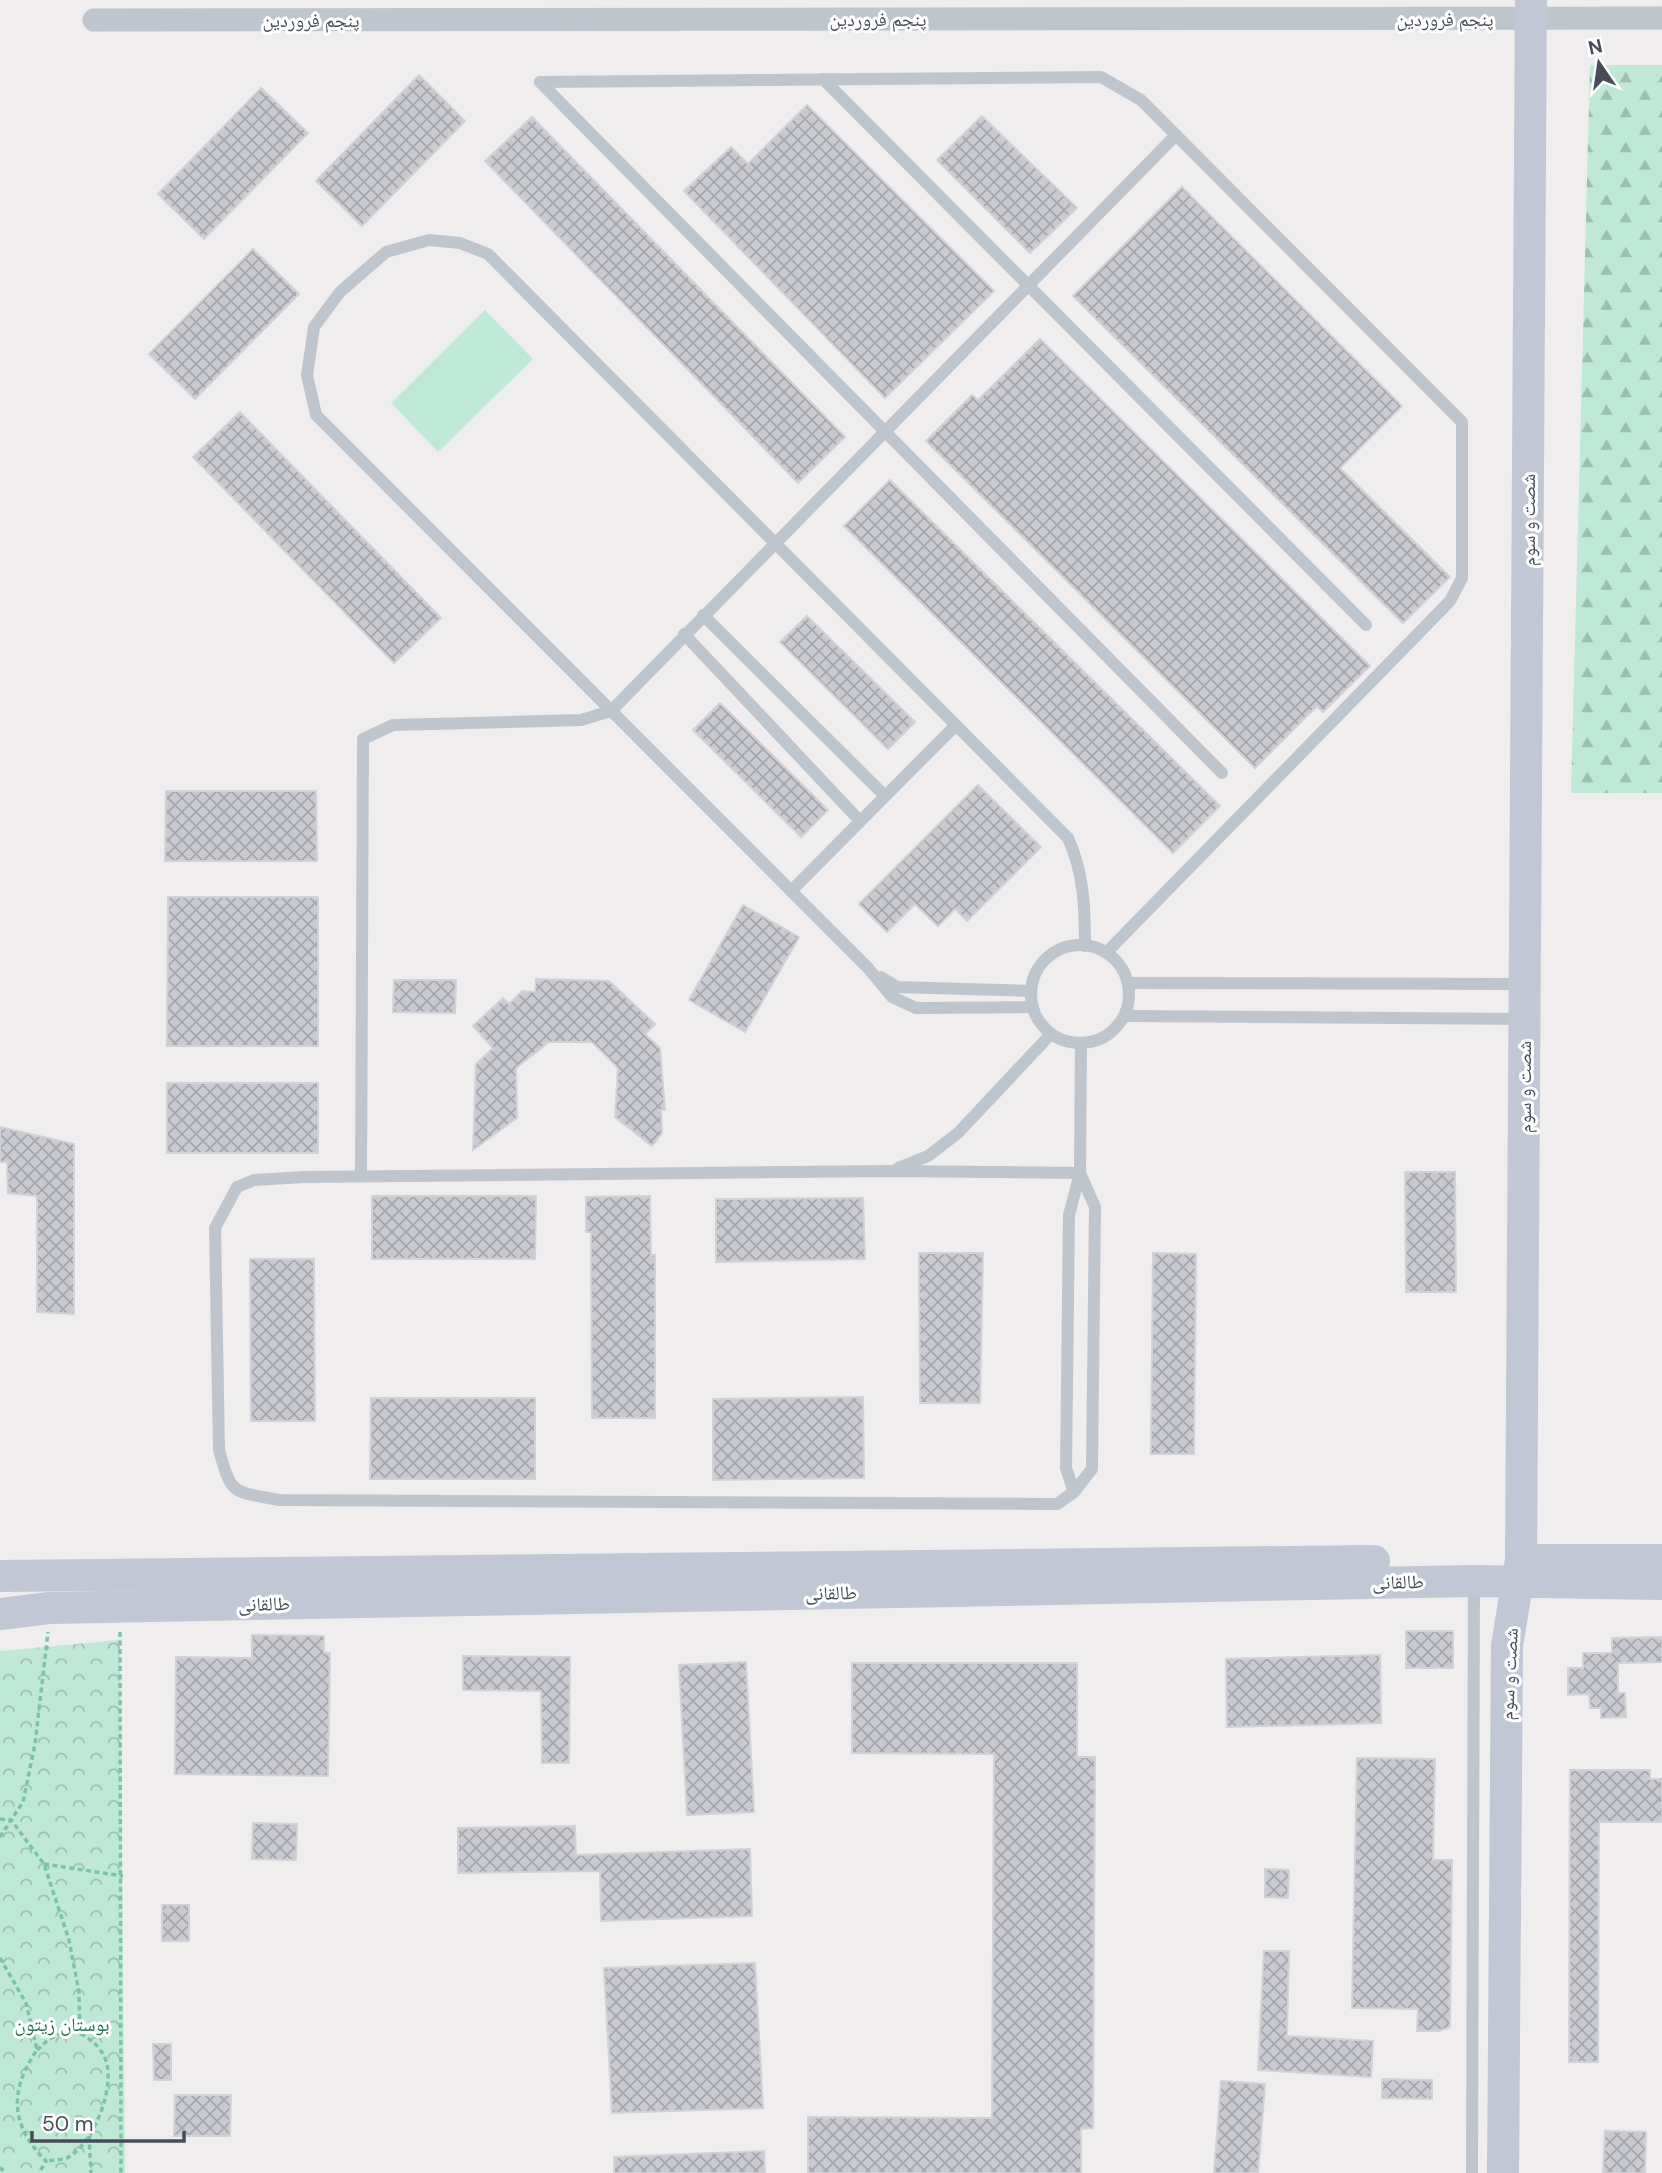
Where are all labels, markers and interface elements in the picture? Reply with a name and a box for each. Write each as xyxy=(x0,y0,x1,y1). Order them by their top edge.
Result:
street label: پنجم فروردین xyxy=(829,7,927,32)
street label: پنجم فروردین xyxy=(1396,7,1494,32)
street label: پنجم فروردین xyxy=(262,8,360,33)
north arrow xyxy=(1564,28,1634,98)
text: N xyxy=(1586,33,1605,61)
street label: شصت و سوم xyxy=(1516,474,1542,566)
street label: شصت و سوم xyxy=(1512,1041,1538,1133)
street label: طالقانی xyxy=(1372,1569,1424,1595)
street label: طالقانی xyxy=(805,1580,857,1606)
street label: طالقانی xyxy=(238,1591,290,1617)
street label: شصت و سوم xyxy=(1494,1627,1525,1721)
park label: بوستان زیتون xyxy=(14,2012,110,2037)
scale bar xyxy=(32,2100,184,2144)
text: 50 m xyxy=(42,2110,93,2138)

